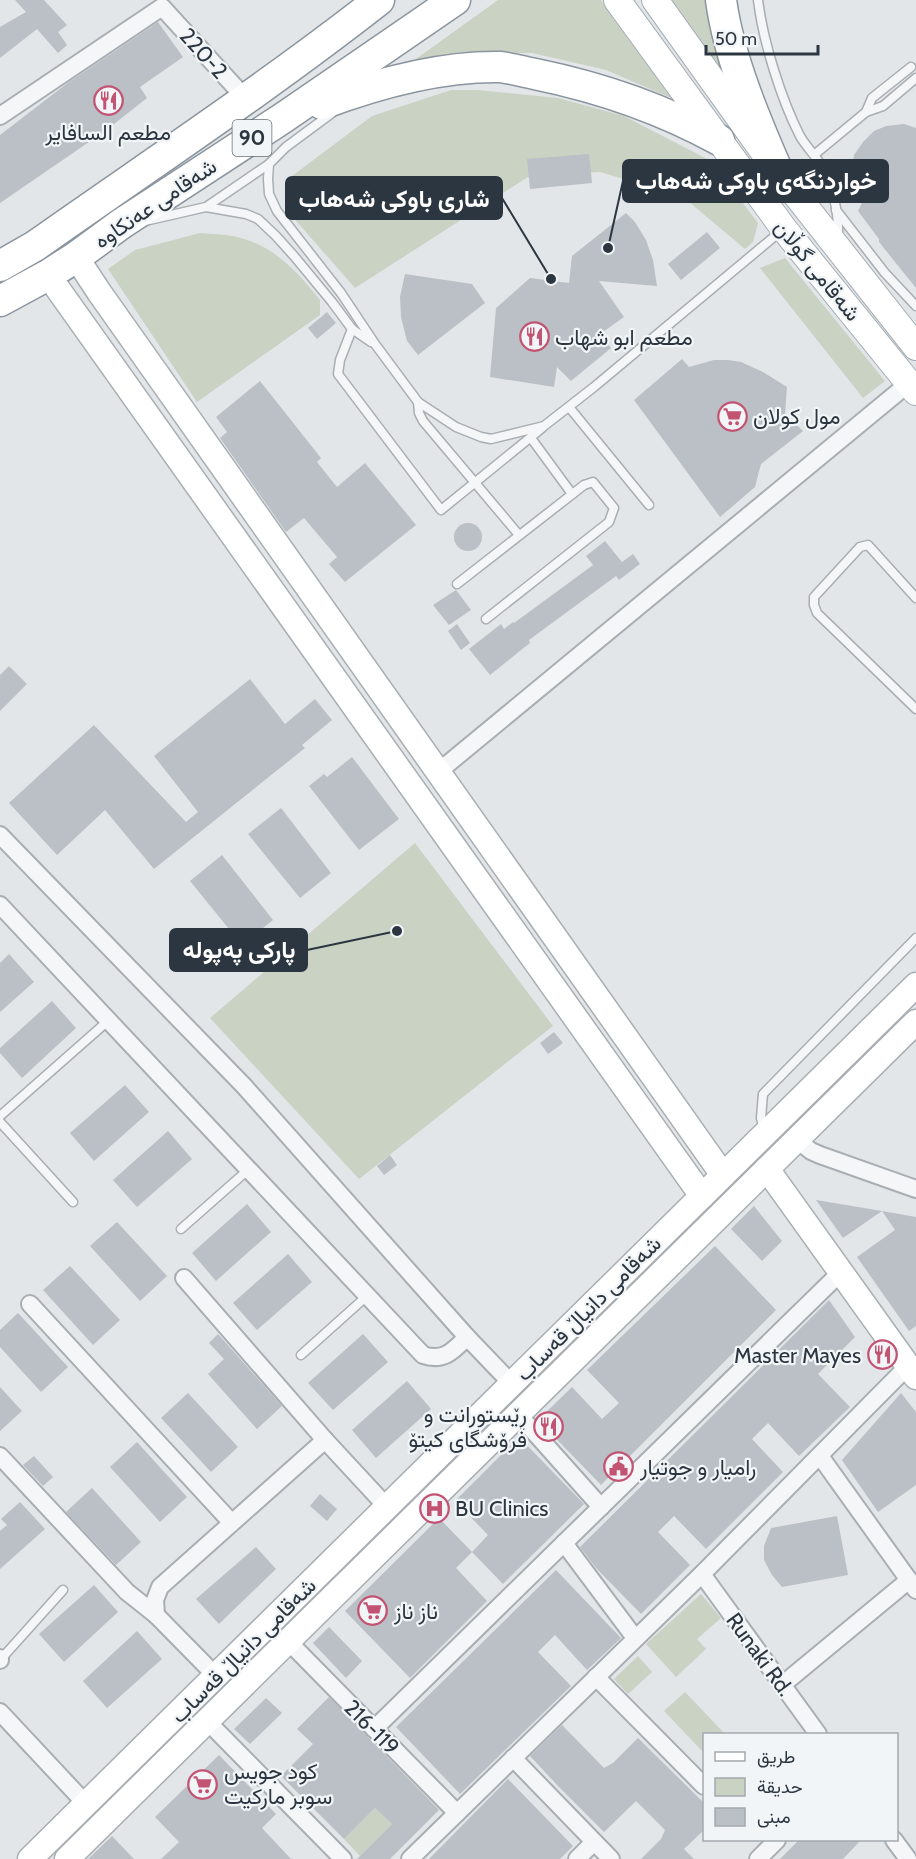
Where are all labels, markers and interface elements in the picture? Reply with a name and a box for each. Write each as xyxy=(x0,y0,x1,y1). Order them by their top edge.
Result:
scale bar xyxy=(706,18,818,56)
street label: 220-2 xyxy=(174,22,233,84)
text: 50 m xyxy=(715,28,757,50)
restaurant icon: مطعم السافایر xyxy=(92,84,124,116)
place label: مطعم السافایر xyxy=(44,119,171,147)
road number: 90 xyxy=(232,120,272,156)
street label: شەقامی عەنکاوە xyxy=(89,152,222,254)
callout: خواردنگەی باوکی شەھاب xyxy=(623,160,888,202)
text: خواردنگەی باوکی شەھاب xyxy=(635,166,877,196)
callout: شاری باوکی شەھاب xyxy=(286,177,502,219)
text: شاری باوکی شەھاب xyxy=(298,184,490,214)
street label: شەقامی گوڵان xyxy=(768,214,867,327)
restaurant icon: مطعم ابو شهاب xyxy=(518,321,550,353)
place label: مطعم ابو شهاب xyxy=(555,324,693,352)
supermarket icon: مول كولان xyxy=(716,400,748,432)
place label: مول كولان xyxy=(753,403,840,430)
callout: پارکی پەپولە xyxy=(170,929,307,971)
text: پارکی پەپولە xyxy=(182,935,296,966)
street label: شەقامی دانیاڵ قەساب xyxy=(510,1230,667,1387)
restaurant icon: Master Mayes xyxy=(866,1339,898,1371)
place label: Master Mayes xyxy=(734,1342,861,1369)
place label: ڕێستورانت و فرۆشگای کیتۆ xyxy=(408,1401,527,1453)
restaurant icon: ڕێستورانت و فرۆشگای کیتۆ xyxy=(532,1411,564,1443)
public building icon: رامیار و جوتیار xyxy=(603,1451,635,1483)
place label: رامیار و جوتیار xyxy=(639,1454,756,1481)
hospital icon: BU Clinics xyxy=(418,1492,450,1524)
place label: BU Clinics xyxy=(455,1495,548,1522)
street label: شەقامی دانیاڵ قەساب xyxy=(165,1572,322,1729)
supermarket icon: ناز ناز xyxy=(357,1595,389,1627)
place label: ناز ناز xyxy=(393,1598,438,1625)
street label: Runaki Rd. xyxy=(720,1607,799,1701)
street label: 216-119 xyxy=(338,1694,405,1761)
legend xyxy=(703,1733,898,1841)
text: طريق xyxy=(757,1746,795,1768)
place label: كود جويس سوبر ماركيت xyxy=(224,1758,332,1810)
supermarket icon: كود جويس سوبر ماركيت xyxy=(187,1768,219,1800)
text: حديقة xyxy=(757,1776,803,1798)
text: مبنى xyxy=(757,1806,791,1828)

